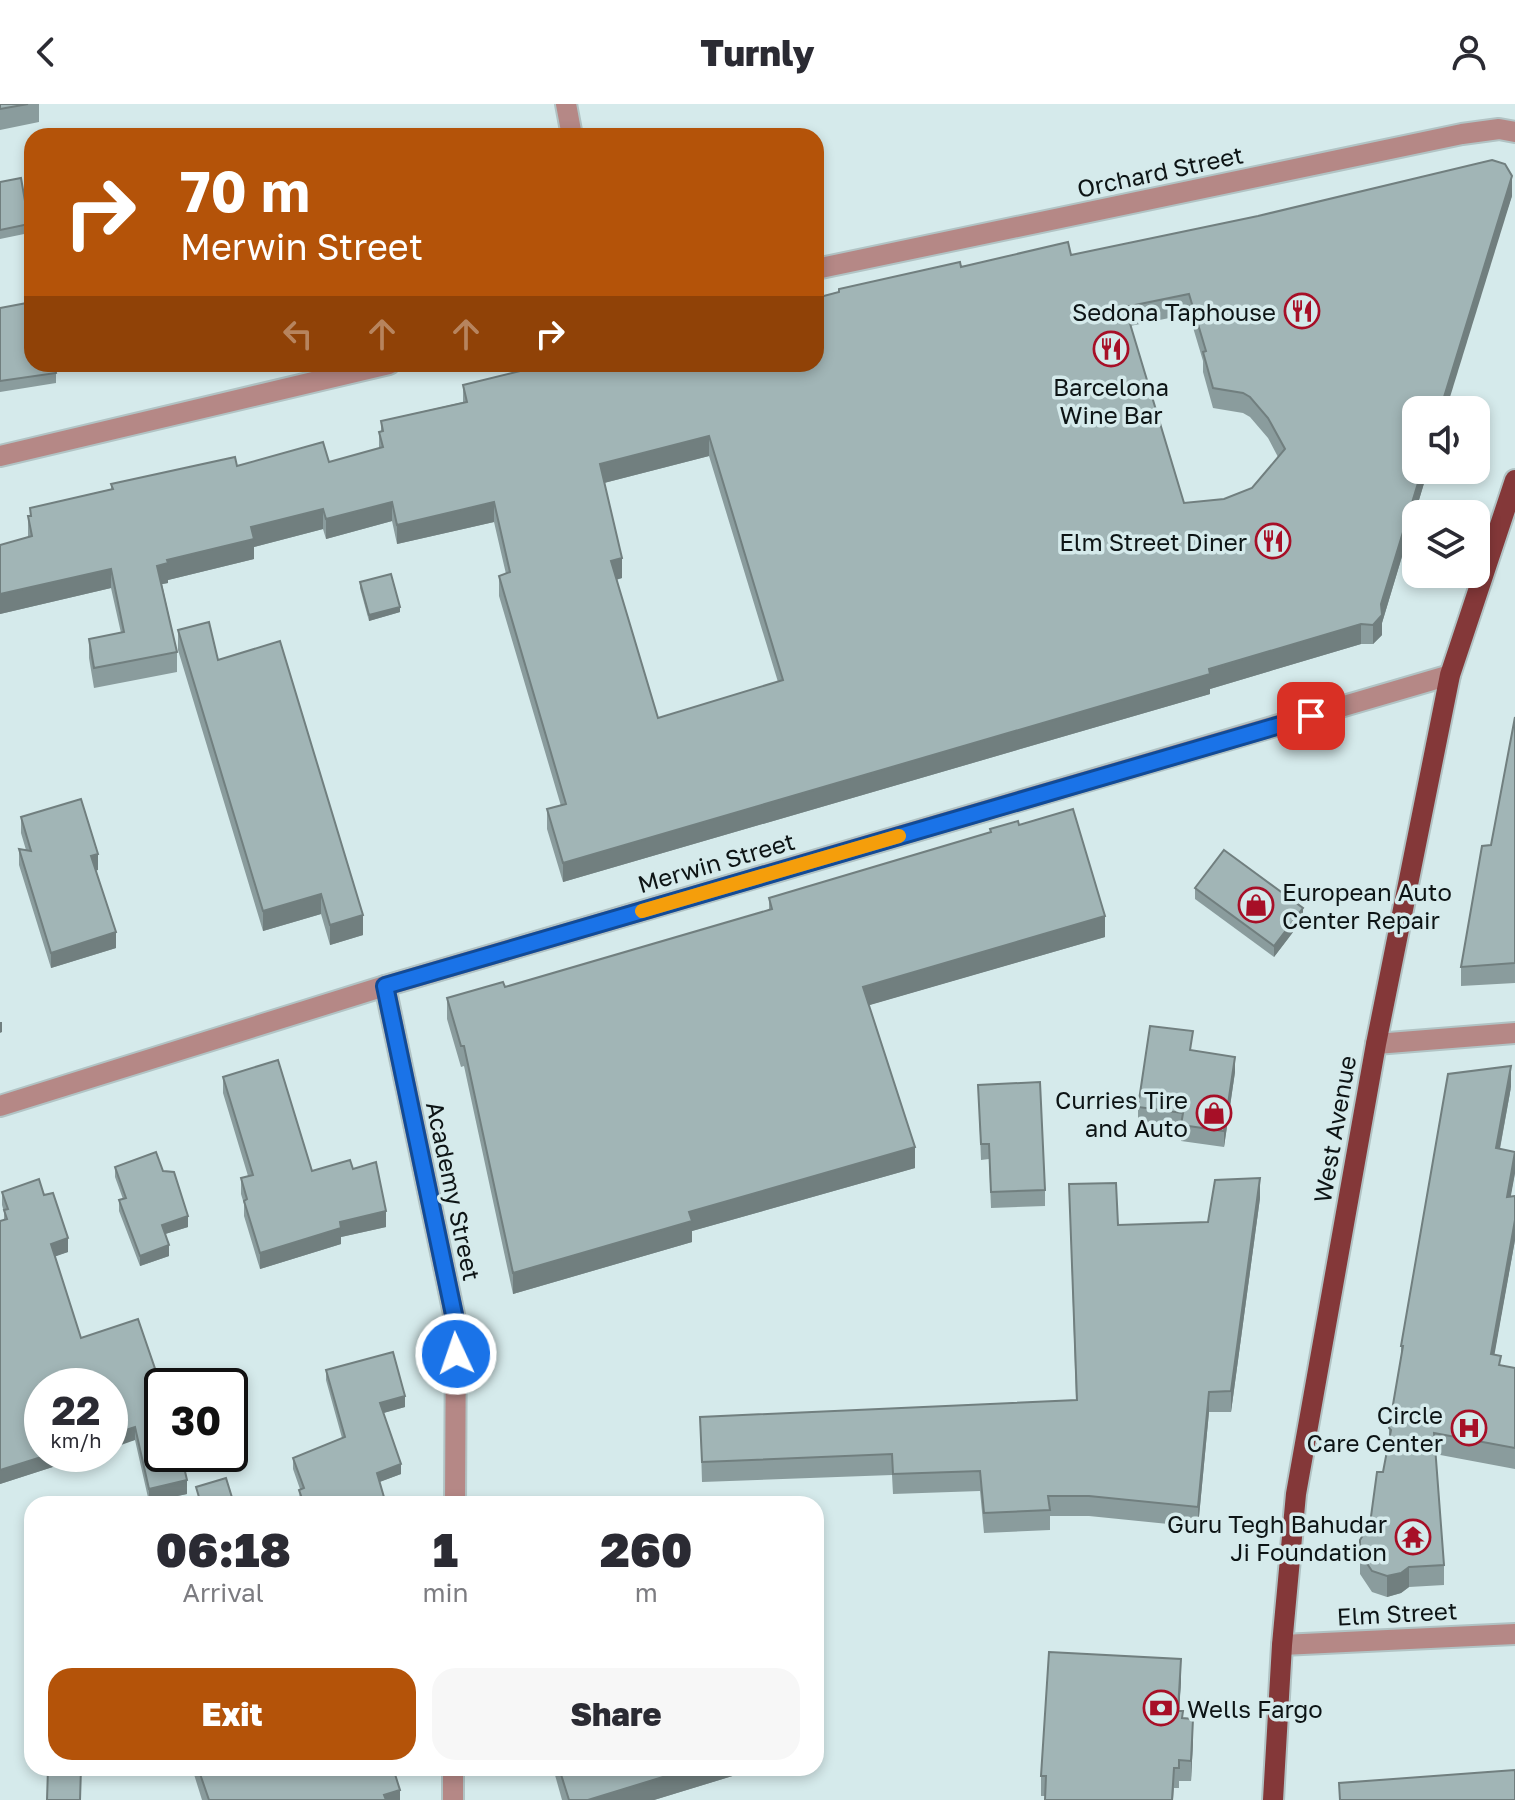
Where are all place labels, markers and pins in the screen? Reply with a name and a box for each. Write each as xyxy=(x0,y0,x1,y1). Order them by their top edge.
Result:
restaurant icon: Sedona Taphouse xyxy=(1283,292,1321,330)
place label: Sedona Taphouse xyxy=(1072,297,1276,326)
restaurant icon: Barcelona Wine Bar xyxy=(1092,330,1130,368)
place label: Barcelona Wine Bar xyxy=(1053,372,1169,429)
restaurant icon: Elm Street Diner xyxy=(1254,522,1292,560)
place label: Elm Street Diner xyxy=(1059,527,1247,556)
pin xyxy=(1277,682,1345,750)
place label: European Auto Center Repair xyxy=(1282,877,1452,934)
shop icon: European Auto Center Repair xyxy=(1237,886,1275,924)
place label: Curries Tire and Auto xyxy=(1055,1085,1188,1142)
shop icon: Curries Tire and Auto xyxy=(1195,1094,1233,1132)
place label: Circle Care Center xyxy=(1306,1400,1443,1457)
hospital icon: Circle Care Center xyxy=(1450,1409,1488,1447)
place label: Guru Tegh Bahudar Ji Foundation xyxy=(1167,1509,1387,1566)
temple icon: Guru Tegh Bahudar Ji Foundation xyxy=(1394,1518,1432,1556)
bank icon: Wells Fargo xyxy=(1142,1689,1180,1727)
place label: Wells Fargo xyxy=(1187,1694,1323,1723)

